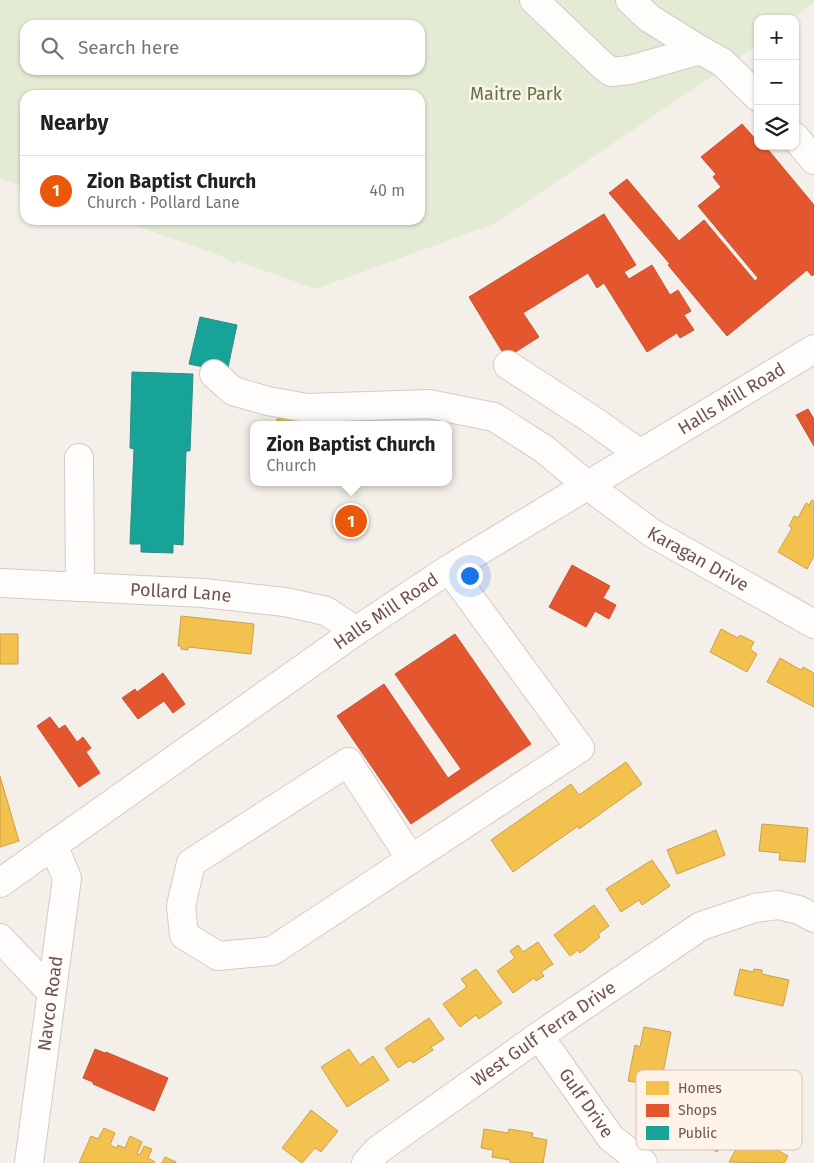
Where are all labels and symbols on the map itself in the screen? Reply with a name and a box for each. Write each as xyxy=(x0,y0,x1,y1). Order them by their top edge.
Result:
park label: Maitre Park xyxy=(470,83,563,105)
street label: Halls Mill Road xyxy=(674,358,789,439)
pin: 1 xyxy=(335,502,367,540)
street label: Karagan Drive xyxy=(644,522,753,596)
your location xyxy=(457,563,483,589)
street label: Halls Mill Road xyxy=(329,568,443,654)
street label: Pollard Lane xyxy=(129,578,233,607)
street label: Navco Road xyxy=(33,955,68,1052)
street label: West Gulf Terra Drive xyxy=(467,976,620,1091)
street label: Gulf Drive xyxy=(554,1064,618,1142)
legend xyxy=(636,1070,802,1150)
text: Homes xyxy=(678,1080,722,1097)
text: Shops xyxy=(678,1102,717,1119)
text: Public xyxy=(678,1125,717,1142)

